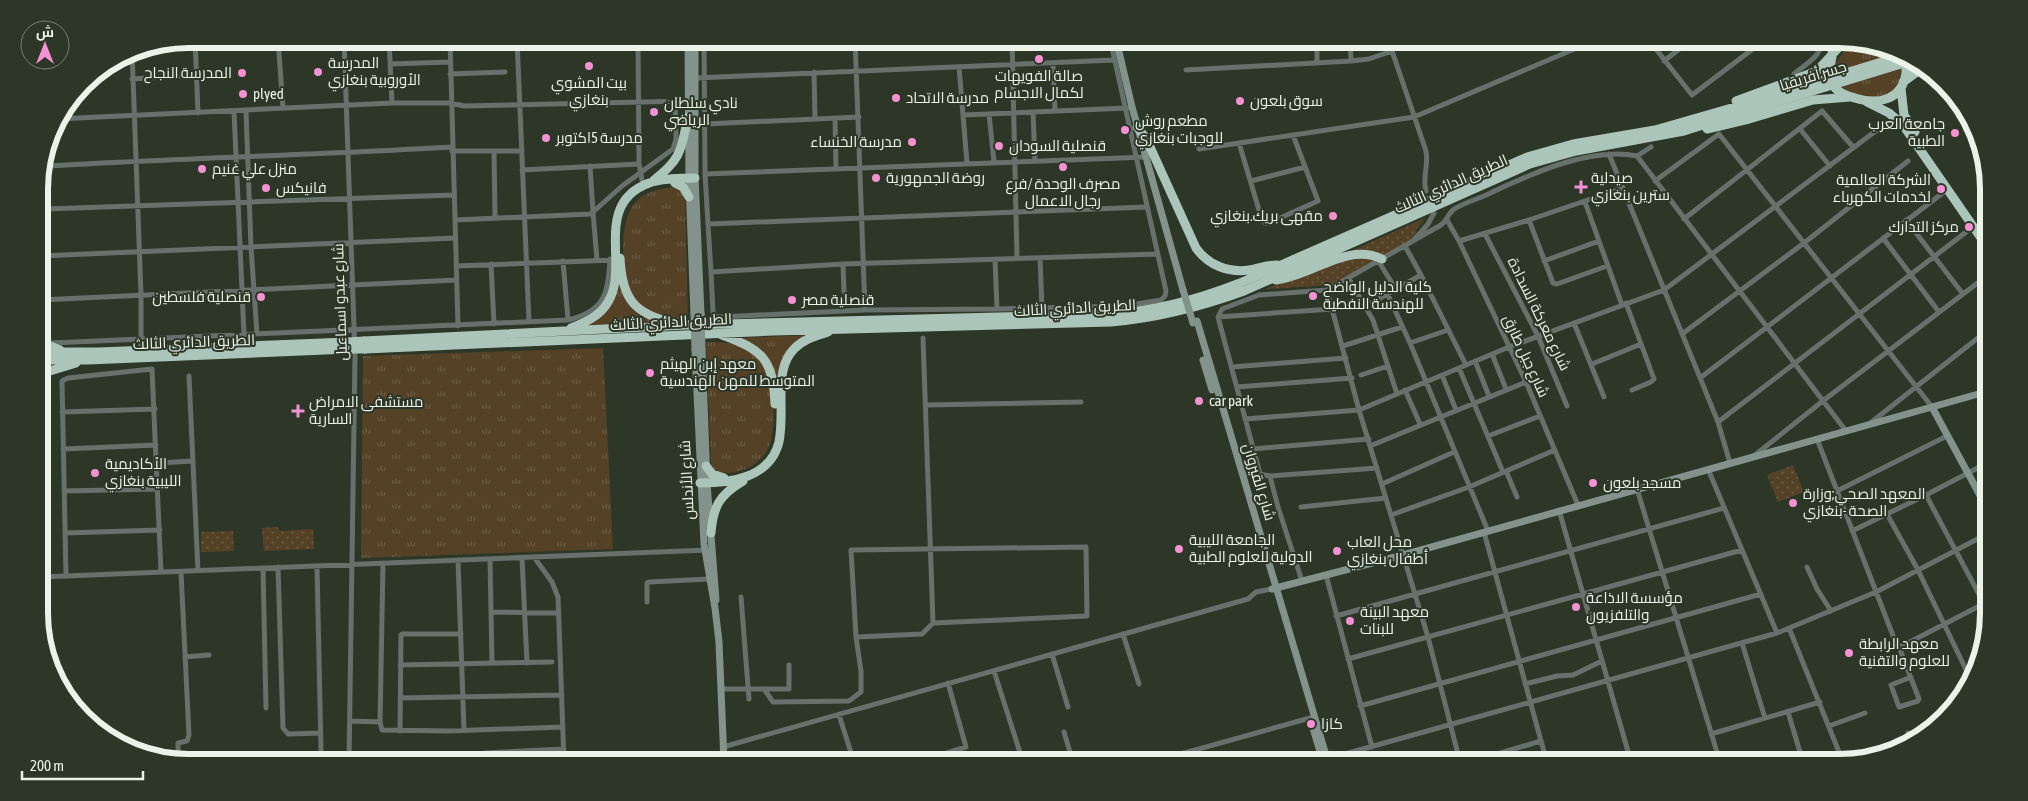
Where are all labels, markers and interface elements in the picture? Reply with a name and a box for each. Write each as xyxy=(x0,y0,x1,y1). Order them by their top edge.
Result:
north arrow xyxy=(20,20,70,70)
text: ش xyxy=(36,24,54,41)
marker: صالة الفويهات لكمال الاجسام xyxy=(1033,53,1045,65)
place label: المدرسة الأوروبية بنغازي xyxy=(328,54,421,92)
street label: جسر أفريقيا xyxy=(1777,56,1849,95)
marker: بيت المشوي بنغازي xyxy=(583,60,595,72)
place label: المدرسة النجاح xyxy=(144,64,232,84)
marker: المدرسة الأوروبية بنغازي xyxy=(312,66,324,78)
marker: المدرسة النجاح xyxy=(236,67,248,79)
place label: صالة الفويهات لكمال الاجسام xyxy=(994,67,1084,103)
place label: بيت المشوي بنغازي xyxy=(551,74,627,112)
place label: plyed xyxy=(253,85,284,102)
marker: plyed xyxy=(237,88,249,100)
place label: مدرسة الاتحاد xyxy=(906,89,989,107)
marker: مدرسة الاتحاد xyxy=(890,92,902,104)
place label: سوق بلعون xyxy=(1250,92,1323,111)
place label: نادي سلطان الرياضي xyxy=(664,94,738,132)
marker: سوق بلعون xyxy=(1234,95,1246,107)
marker: نادي سلطان الرياضي xyxy=(648,106,660,118)
place label: مطعم روش للوجبات بنغازي xyxy=(1135,112,1223,150)
place label: جامعة العرب الطبية xyxy=(1868,115,1945,149)
marker: مطعم روش للوجبات بنغازي xyxy=(1119,124,1131,136)
marker: جامعة العرب الطبية xyxy=(1949,127,1961,139)
place label: مدرسة 5اكتوبر xyxy=(555,129,643,147)
marker: مدرسة 5اكتوبر xyxy=(540,132,552,144)
place label: مدرسة الخنساء xyxy=(810,133,902,151)
marker: مدرسة الخنساء xyxy=(906,136,918,148)
place label: قنصلية السودان xyxy=(1009,137,1106,156)
marker: قنصلية السودان xyxy=(993,140,1005,152)
street label: الطريق الدائري الثالث xyxy=(1392,151,1512,220)
place label: منزل علي غنيم xyxy=(212,160,297,181)
marker: مصرف الوحدة /فرع رجال الاعمال xyxy=(1057,161,1069,173)
marker: منزل علي غنيم xyxy=(196,163,208,175)
place label: روضة الجمهورية xyxy=(886,169,985,188)
place label: صيدلية سترين بنغازي xyxy=(1591,169,1670,207)
place label: الشركة العالمية لخدمات الكهرباء xyxy=(1833,171,1931,207)
marker: روضة الجمهورية xyxy=(870,172,882,184)
place label: مصرف الوحدة /فرع رجال الاعمال xyxy=(1006,175,1120,210)
place label: فانيكس xyxy=(276,179,327,198)
marker: صيدلية سترين بنغازي xyxy=(1575,181,1587,193)
marker: فانيكس xyxy=(260,182,272,194)
marker: الشركة العالمية لخدمات الكهرباء xyxy=(1935,183,1947,195)
place label: مقهى بريك.بنغازي xyxy=(1210,207,1323,228)
marker: مقهى بريك.بنغازي xyxy=(1327,210,1339,222)
place label: مركز التدارك xyxy=(1889,218,1959,236)
marker: مركز التدارك xyxy=(1963,221,1975,233)
street label: شارع عبدو اسماعيل xyxy=(329,243,353,361)
street label: شارع معركة السدادة xyxy=(1502,254,1574,375)
place label: كلية الدليل الواضح للهندسة النفطية xyxy=(1323,278,1432,314)
place label: قنصلية فلسطين xyxy=(152,288,251,307)
marker: كلية الدليل الواضح للهندسة النفطية xyxy=(1307,290,1319,302)
marker: قنصلية فلسطين xyxy=(255,291,267,303)
place label: قنصلية مصر xyxy=(801,291,874,309)
marker: قنصلية مصر xyxy=(786,294,798,306)
street label: الطريق الدائري الثالث xyxy=(1014,296,1137,323)
street label: الطريق الدائري الثالث xyxy=(610,310,733,337)
street label: شارع جبل طارق xyxy=(1497,312,1553,401)
street label: الطريق الدائري الثالث xyxy=(133,331,255,356)
place label: معهد إبن الهيثم المتوسط للمهن الهندسية xyxy=(660,355,815,391)
marker: معهد إبن الهيثم المتوسط للمهن الهندسية xyxy=(644,367,656,379)
place label: car park xyxy=(1209,392,1254,409)
place label: مستشفى الامراض السارية xyxy=(309,393,423,428)
marker: car park xyxy=(1193,395,1205,407)
marker: مستشفى الامراض السارية xyxy=(291,404,305,418)
street label: شارع الأندلس xyxy=(676,440,700,520)
street label: شارع القيروان xyxy=(1237,441,1279,523)
place label: الأكاديمية الليبية بنغازي xyxy=(105,455,182,493)
marker: الأكاديمية الليبية بنغازي xyxy=(89,467,101,479)
place label: مسجد بلعون xyxy=(1603,474,1681,493)
marker: مسجد بلعون xyxy=(1587,477,1599,489)
place label: المعهد الصحي;وزارة الصحة -بنغازي xyxy=(1803,485,1926,523)
marker: المعهد الصحي;وزارة الصحة -بنغازي xyxy=(1787,497,1799,509)
place label: الجامعة الليبية الدولية للعلوم الطبية xyxy=(1189,531,1313,567)
place label: محل العاب أطفال بنغازي xyxy=(1347,533,1428,571)
marker: الجامعة الليبية الدولية للعلوم الطبية xyxy=(1173,543,1185,555)
marker: محل العاب أطفال بنغازي xyxy=(1331,545,1343,557)
place label: مؤسسة الاذاعة والتلفزيون xyxy=(1586,589,1683,625)
marker: مؤسسة الاذاعة والتلفزيون xyxy=(1570,601,1582,613)
place label: معهد البينة للبنات xyxy=(1360,603,1429,637)
marker: معهد البينة للبنات xyxy=(1344,615,1356,627)
place label: معهد الرابطة للعلوم والتقنية xyxy=(1859,635,1950,671)
marker: معهد الرابطة للعلوم والتقنية xyxy=(1843,647,1855,659)
place label: كازا xyxy=(1321,715,1343,733)
marker: كازا xyxy=(1305,718,1317,730)
scale bar xyxy=(22,748,144,780)
text: 200 m xyxy=(30,757,64,774)

